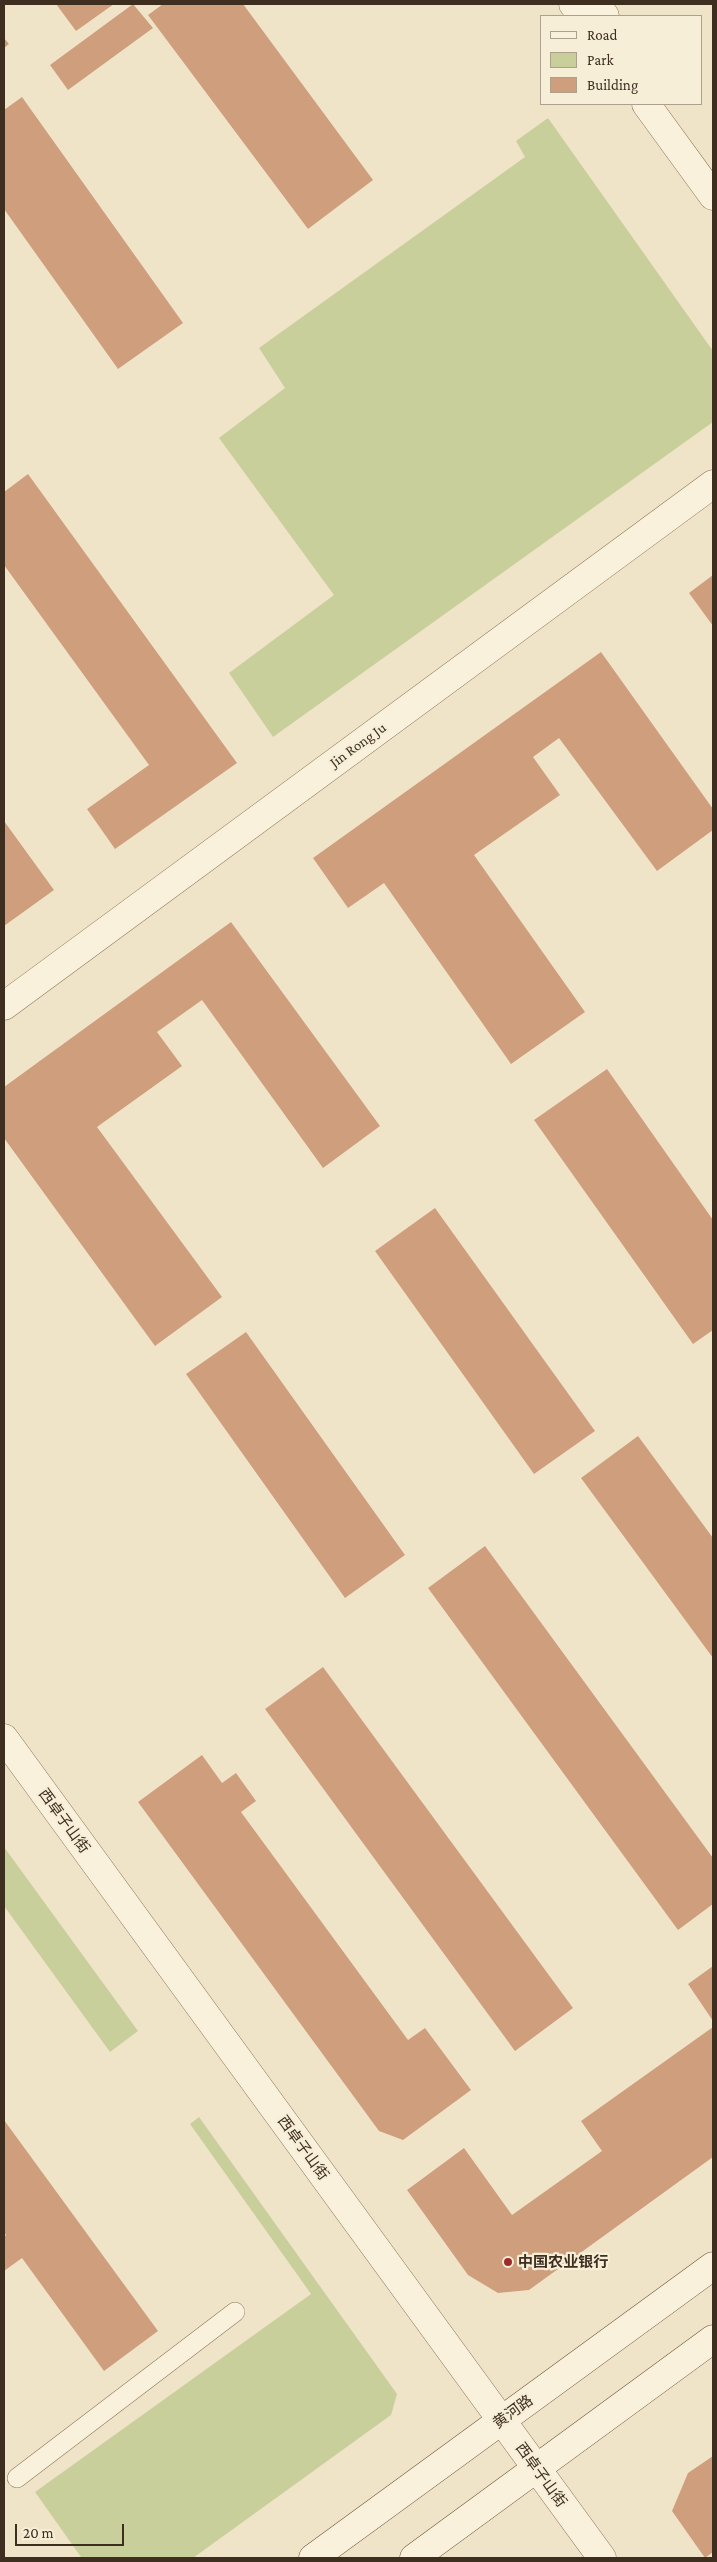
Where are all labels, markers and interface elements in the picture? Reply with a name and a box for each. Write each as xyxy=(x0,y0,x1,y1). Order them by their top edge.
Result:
legend xyxy=(540,15,702,105)
text: Road xyxy=(587,27,617,43)
text: Park xyxy=(587,52,614,68)
text: Building xyxy=(587,77,638,93)
street label: Jin Rong Ju xyxy=(326,718,390,772)
street label: 西卓子山街 xyxy=(35,1785,93,1857)
street label: 西卓子山街 xyxy=(274,2112,332,2184)
place label: 中国农业银行 xyxy=(518,2253,608,2271)
marker: 中国农业银行 xyxy=(502,2256,514,2268)
street label: 黄河路 xyxy=(490,2391,536,2433)
street label: 西卓子山街 xyxy=(512,2439,570,2511)
scale bar xyxy=(18,2514,126,2546)
text: 20 m xyxy=(23,2525,54,2541)

